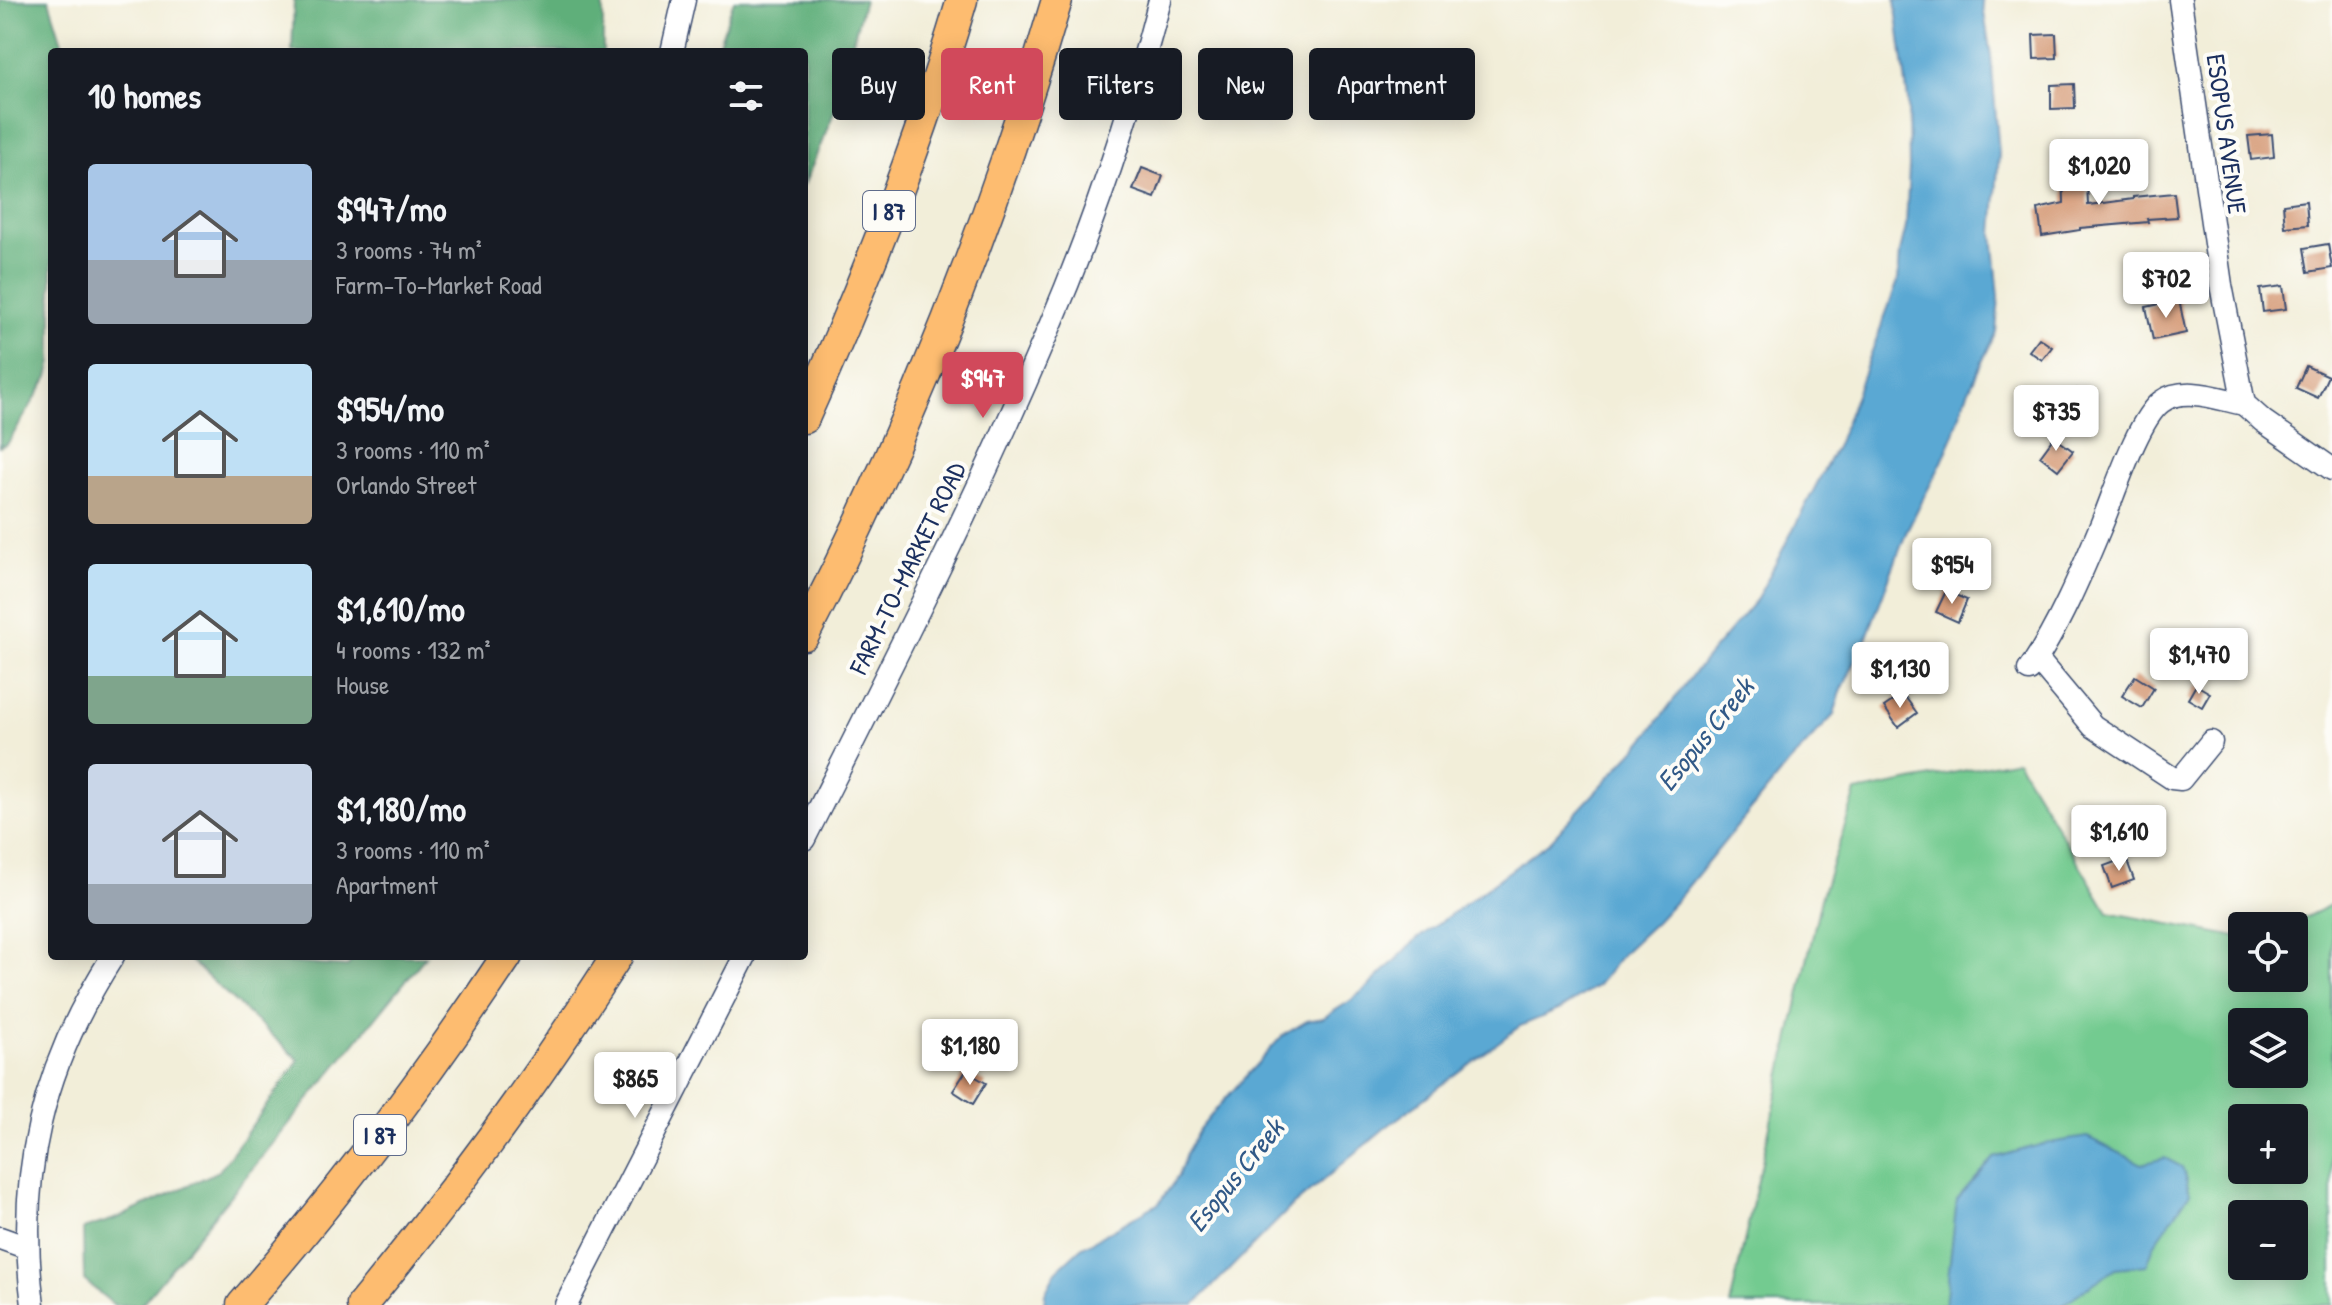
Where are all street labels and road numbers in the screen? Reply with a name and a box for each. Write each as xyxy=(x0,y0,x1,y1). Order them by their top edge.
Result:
street label: ESOPUS AVENUE xyxy=(2198,52,2256,217)
road number: I 87 xyxy=(863,191,915,231)
street label: FARM-TO-MARKET ROAD xyxy=(840,456,974,681)
road number: I 87 xyxy=(354,1115,406,1155)

